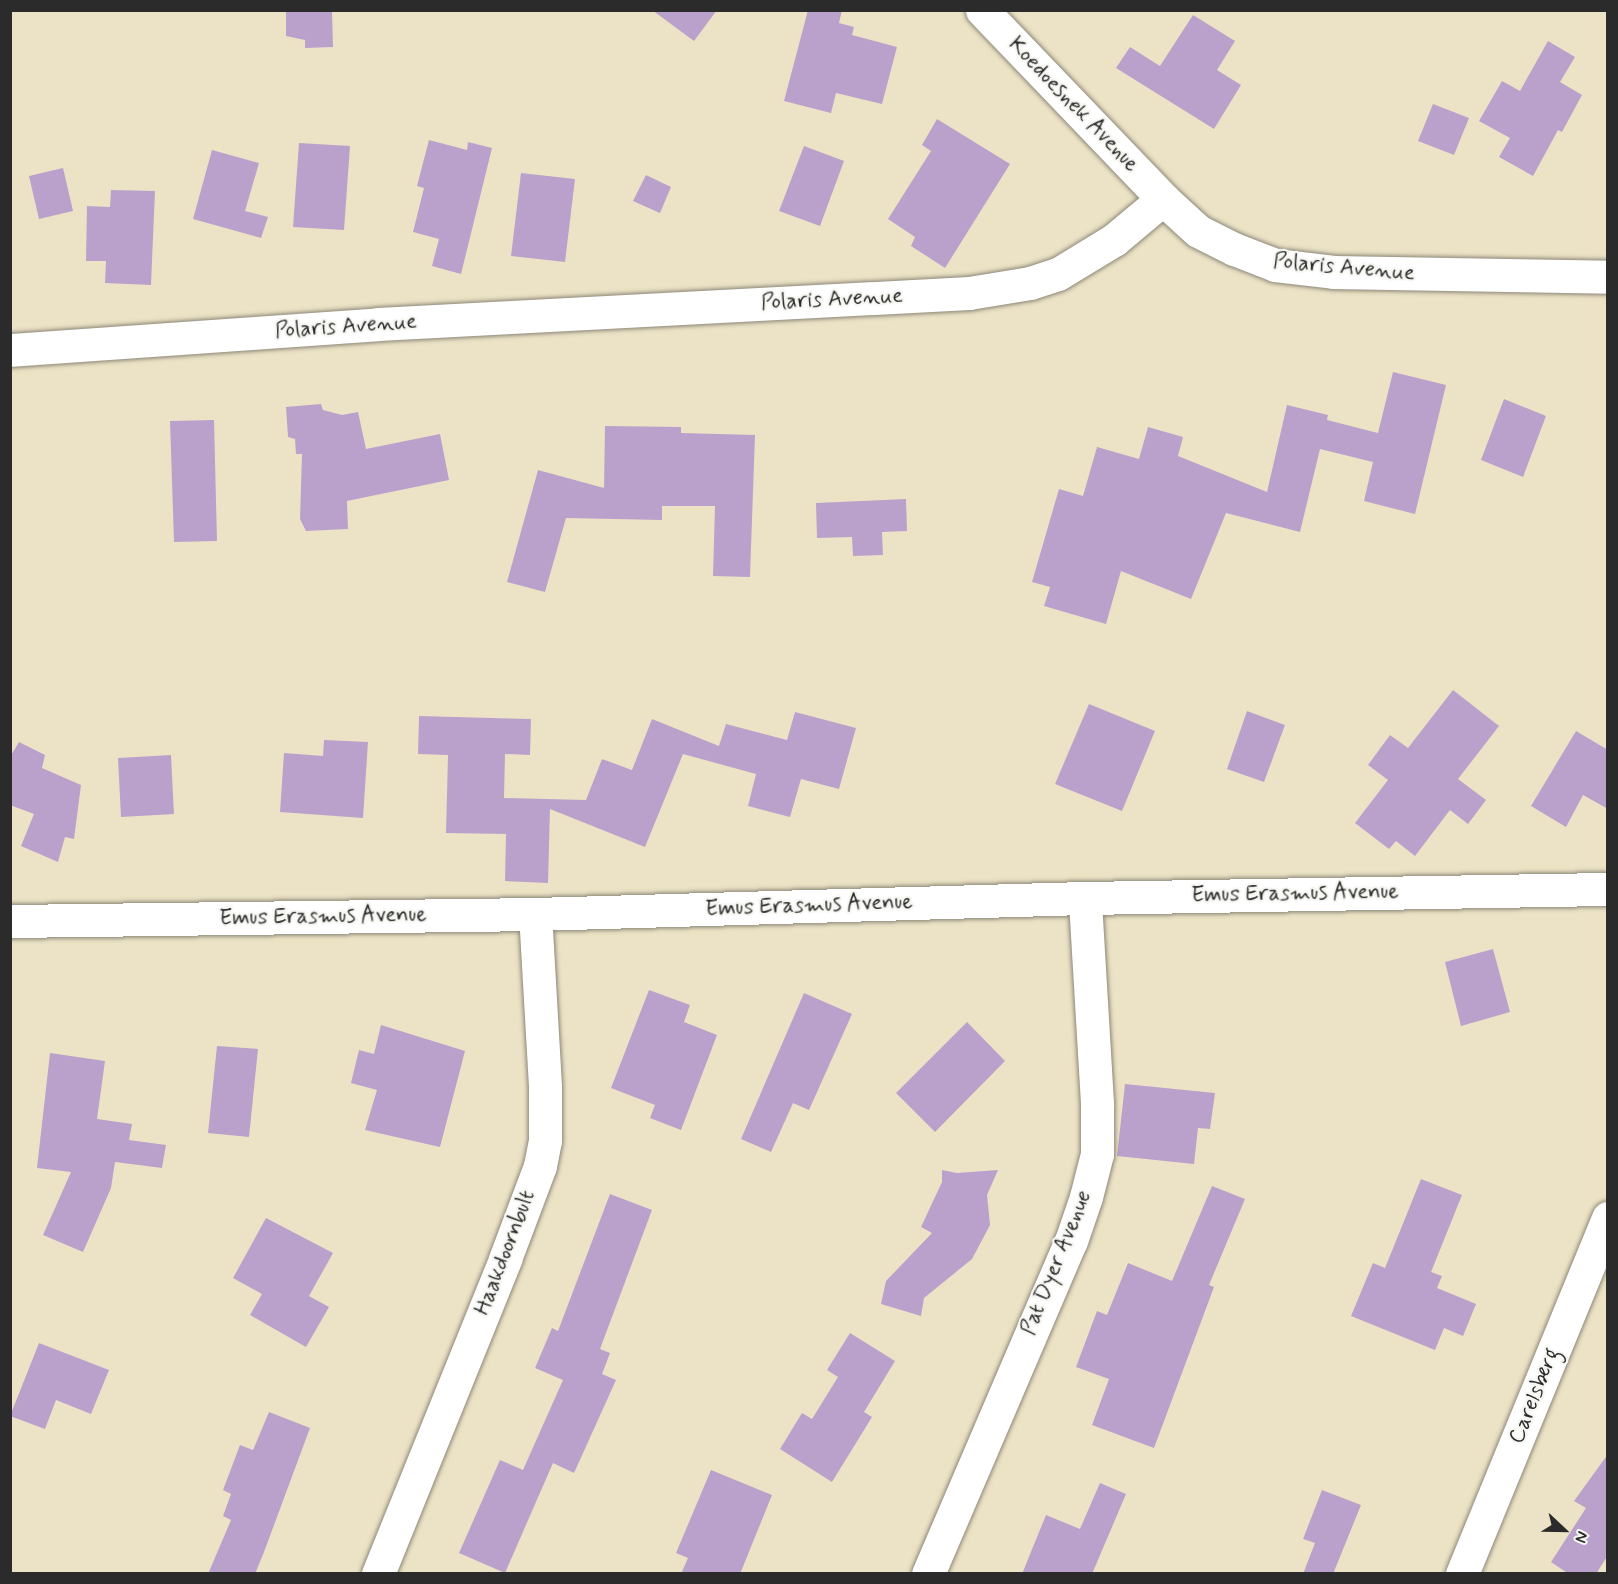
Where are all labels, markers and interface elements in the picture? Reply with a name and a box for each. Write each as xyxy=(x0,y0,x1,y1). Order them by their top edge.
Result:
street label: Koedoesnek Avenue xyxy=(1000,30,1146,180)
street label: Polaris Avenue xyxy=(1275,249,1413,287)
street label: Polaris Avenue xyxy=(763,283,901,317)
street label: Polaris Avenue xyxy=(277,309,415,345)
street label: Emus Erasmus Avenue xyxy=(1186,879,1404,909)
street label: Emus Erasmus Avenue xyxy=(700,889,918,923)
street label: Emus Erasmus Avenue xyxy=(214,902,432,932)
street label: Pat Dyer Avenue xyxy=(1015,1184,1099,1342)
street label: Haakdoornbult xyxy=(470,1187,542,1319)
street label: Carelsberg xyxy=(1504,1344,1566,1448)
north arrow xyxy=(1534,1500,1594,1560)
text: N xyxy=(1569,1528,1593,1546)

